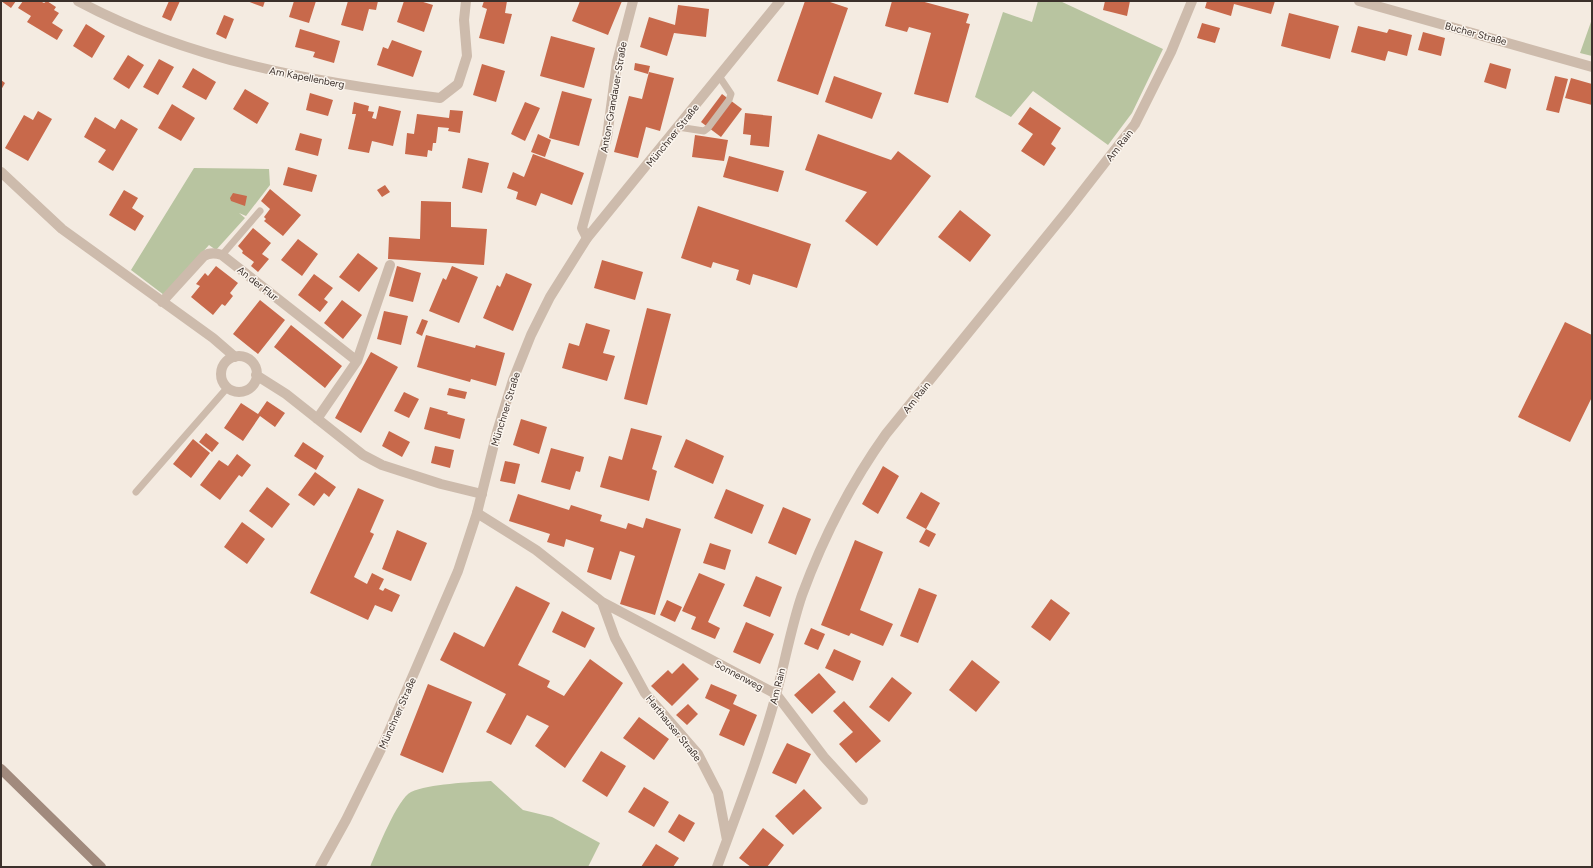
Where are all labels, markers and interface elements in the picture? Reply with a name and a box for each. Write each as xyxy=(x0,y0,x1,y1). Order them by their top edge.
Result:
street label: Bucher Straße xyxy=(1444,19,1509,48)
street label: Anton-Grandauer-Straße xyxy=(597,40,630,154)
street label: Am Kapellenberg xyxy=(268,64,346,91)
street label: Münchner Straße xyxy=(643,101,702,169)
street label: Am Rain xyxy=(1103,126,1136,164)
street label: An der Flur xyxy=(235,263,281,304)
street label: Münchner Straße xyxy=(488,370,523,448)
street label: Am Rain xyxy=(900,379,933,416)
street label: Sonnenweg xyxy=(712,657,765,694)
street label: Am Rain xyxy=(767,666,788,706)
street label: Münchner Straße xyxy=(376,675,419,751)
street label: Harthauser Straße xyxy=(643,693,705,764)

